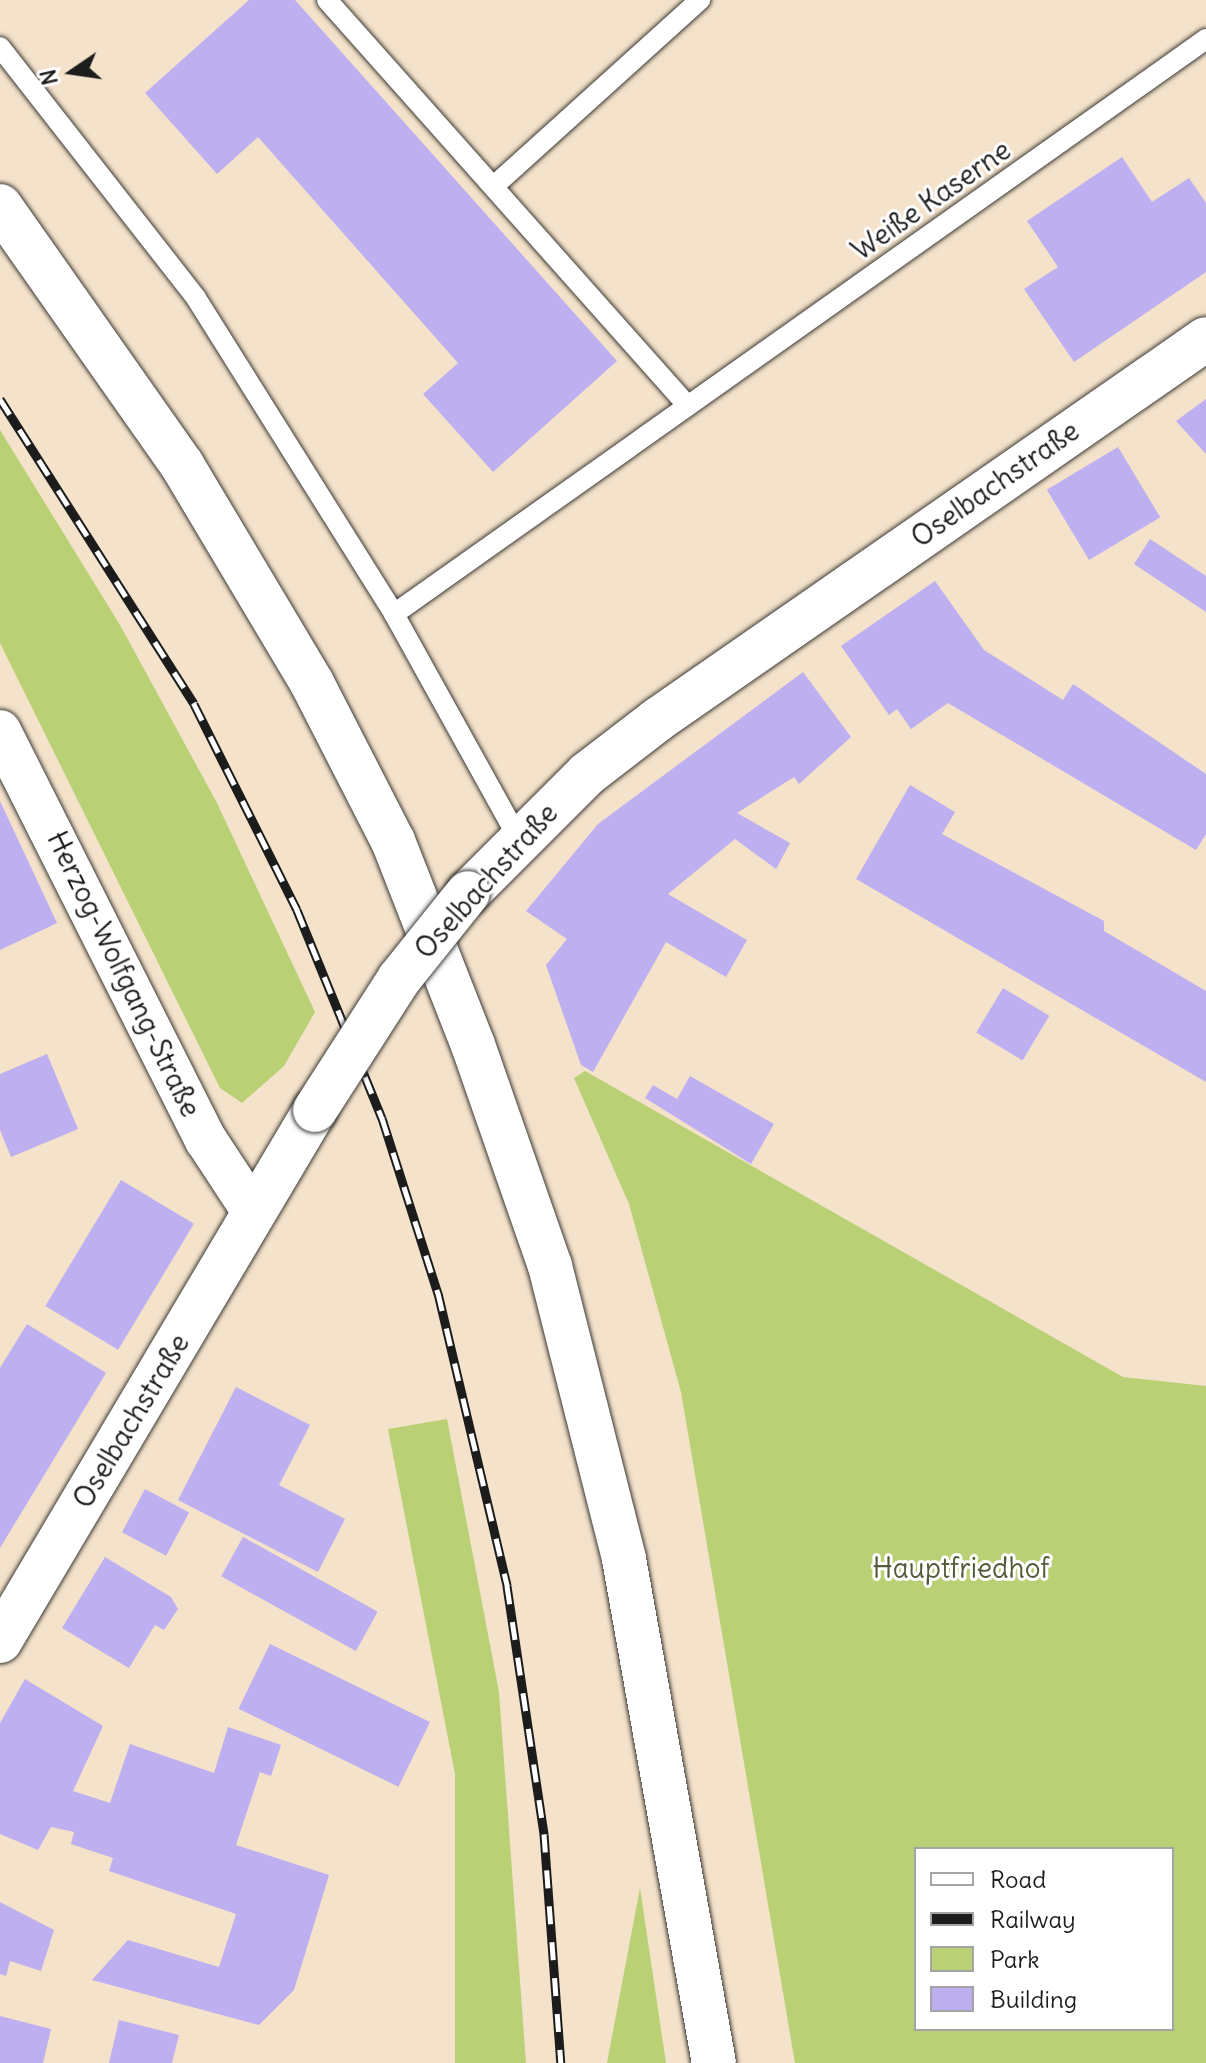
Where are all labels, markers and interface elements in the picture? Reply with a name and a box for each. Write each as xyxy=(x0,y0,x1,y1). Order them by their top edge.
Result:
north arrow xyxy=(32,32,112,112)
text: N xyxy=(33,67,64,88)
street label: Weiße Kaserne xyxy=(845,133,1017,267)
street label: Oselbachstraße xyxy=(905,414,1085,554)
street label: Oselbachstraße xyxy=(408,797,564,965)
street label: Herzog-Wolfgang-Straße xyxy=(40,826,208,1122)
street label: Oselbachstraße xyxy=(66,1328,196,1514)
park label: Hauptfriedhof xyxy=(873,1551,1049,1585)
legend xyxy=(914,1847,1174,2031)
text: Road xyxy=(990,1864,1046,1894)
text: Railway xyxy=(990,1904,1076,1934)
text: Park xyxy=(990,1944,1040,1974)
text: Building xyxy=(990,1984,1077,2014)

